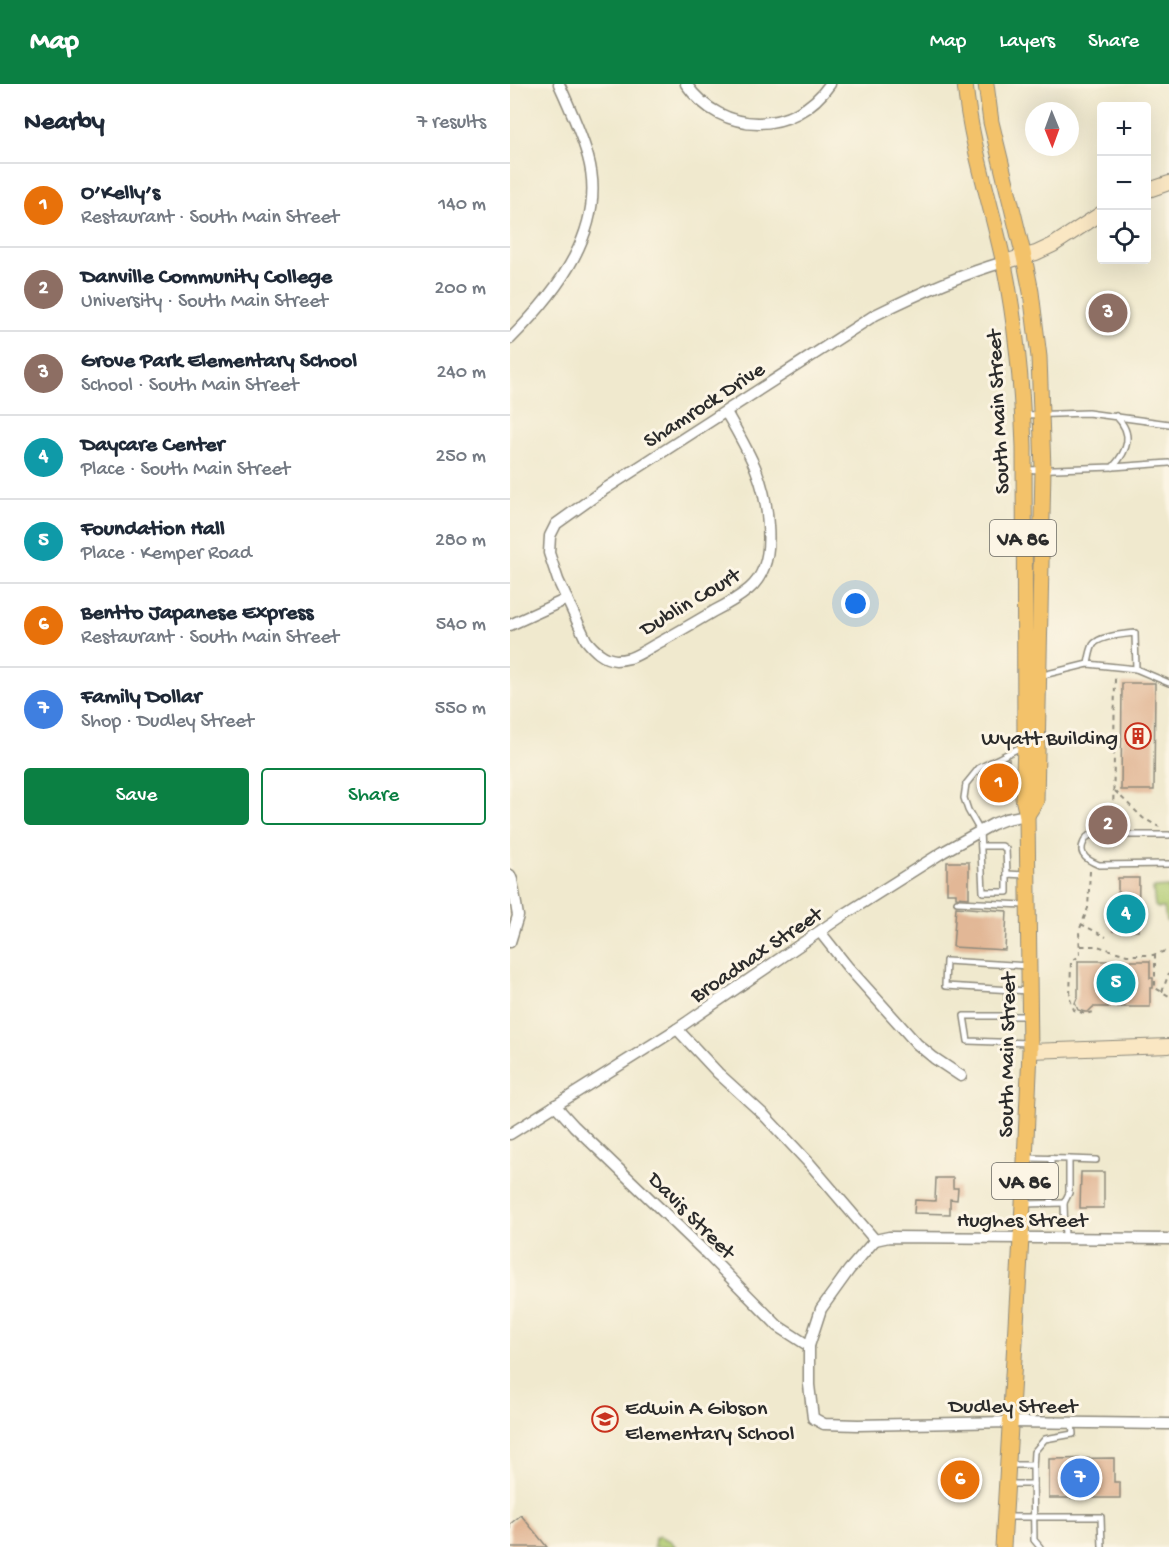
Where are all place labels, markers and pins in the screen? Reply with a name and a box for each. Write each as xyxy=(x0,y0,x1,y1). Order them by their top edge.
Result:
pin: 3 xyxy=(1088,290,1128,336)
building icon: Wyatt Building xyxy=(1123,721,1153,751)
place label: Wyatt Building xyxy=(981,727,1118,753)
pin: 1 xyxy=(980,760,1018,806)
pin: 2 xyxy=(1088,802,1128,848)
pin: 4 xyxy=(1106,892,1146,936)
pin: 5 xyxy=(1096,960,1136,1006)
place label: Edwin A Gibson Elementary School xyxy=(625,1397,795,1448)
school or university icon: Edwin A Gibson Elementary School xyxy=(590,1404,620,1434)
pin: 7 xyxy=(1060,1456,1100,1500)
pin: 6 xyxy=(940,1458,980,1502)

